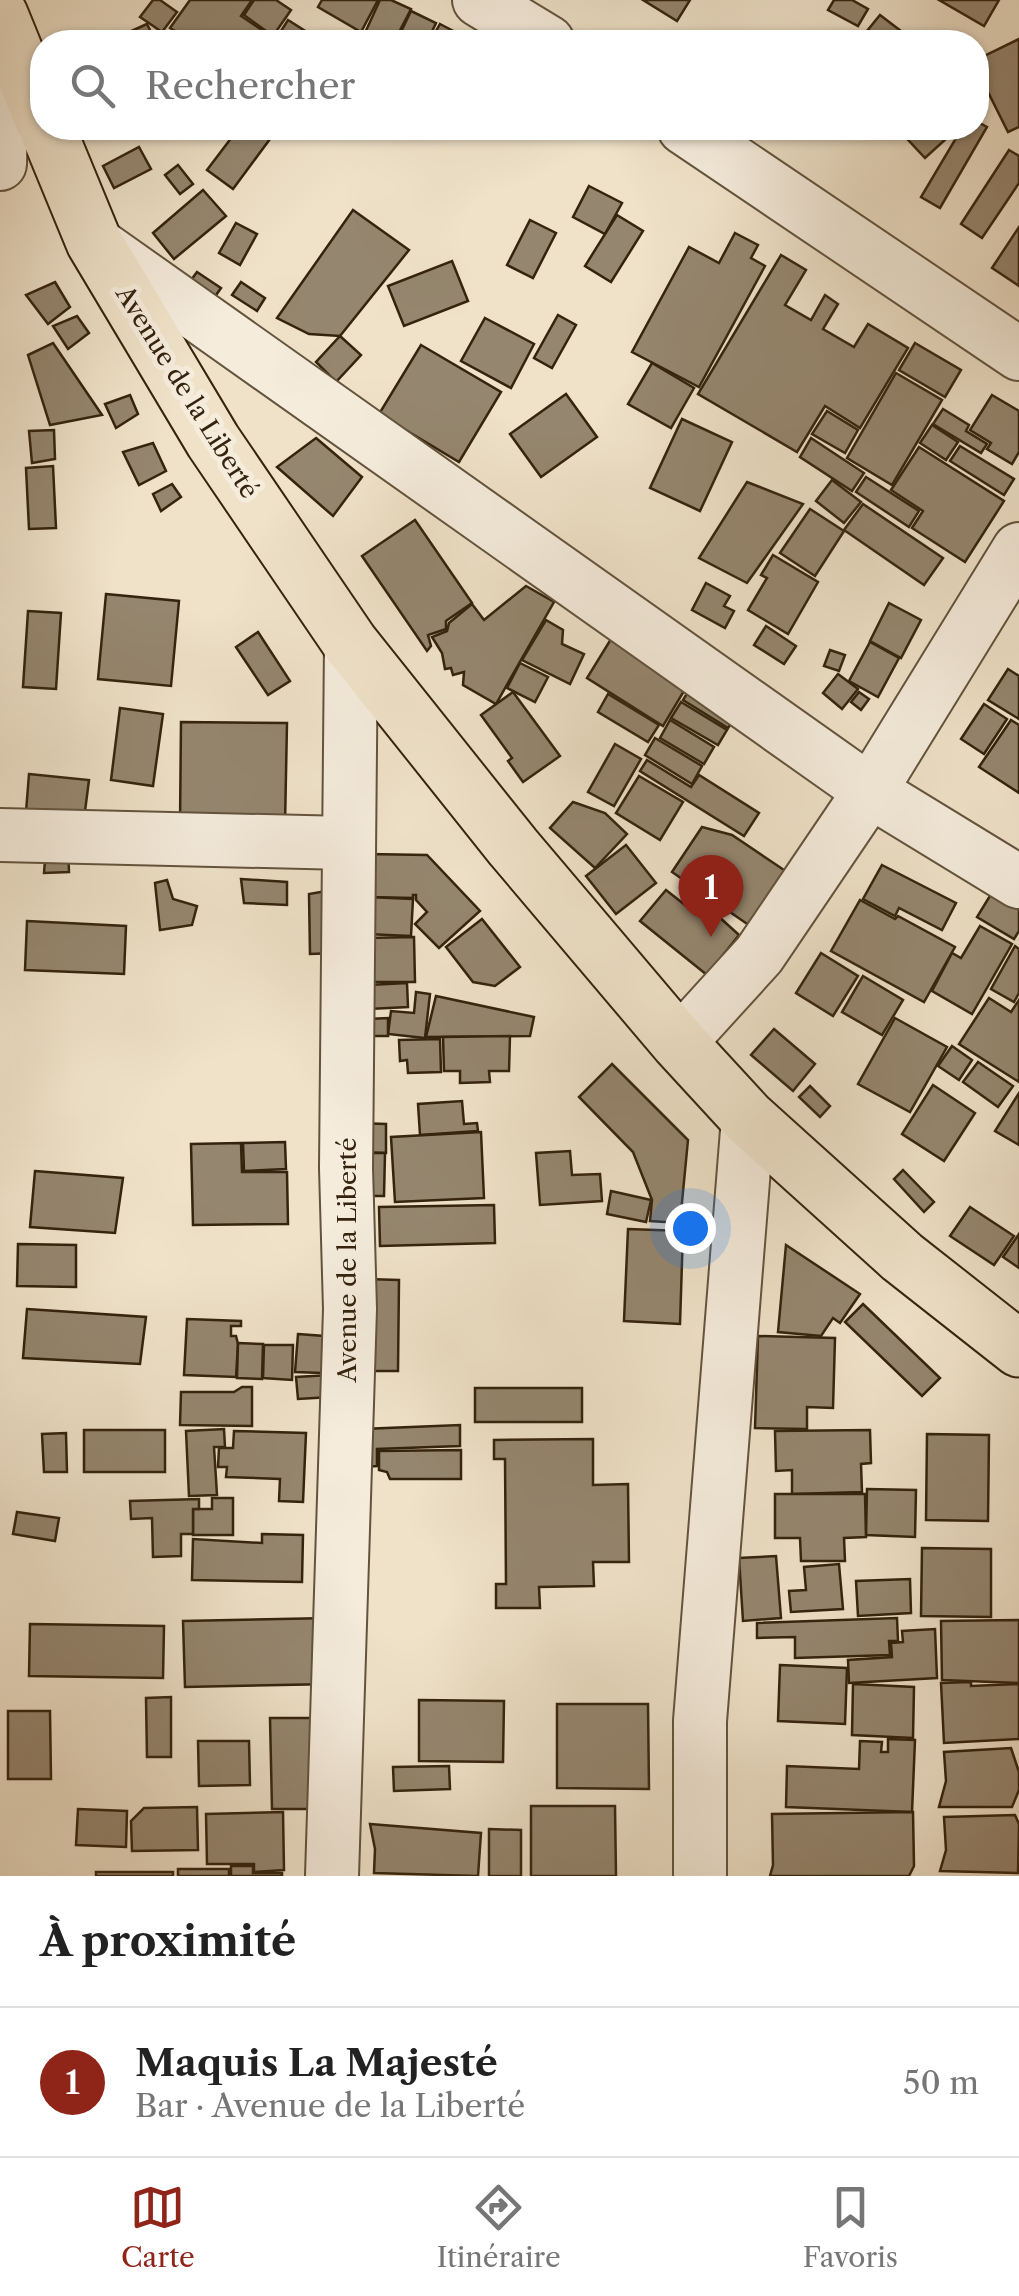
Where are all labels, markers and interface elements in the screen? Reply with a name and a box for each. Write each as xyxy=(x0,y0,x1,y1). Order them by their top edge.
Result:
search box xyxy=(30,30,989,140)
icon: search xyxy=(65,58,120,113)
text: Rechercher xyxy=(145,62,355,109)
street label: Avenue de la Liberté xyxy=(108,279,265,504)
pin: 1 xyxy=(678,854,744,937)
street label: Avenue de la Liberté xyxy=(332,1138,363,1383)
your location xyxy=(665,1203,716,1254)
text: À proximité xyxy=(40,1915,296,1967)
text: Maquis La Majesté xyxy=(135,2039,498,2086)
text: 1 xyxy=(65,2063,80,2102)
text: 50 m xyxy=(903,2063,979,2102)
text: Bar · Avenue de la Liberté xyxy=(135,2086,525,2125)
tab: Carte xyxy=(121,2180,195,2274)
tab: Itinéraire xyxy=(437,2180,561,2274)
tab: Favoris xyxy=(803,2180,898,2274)

